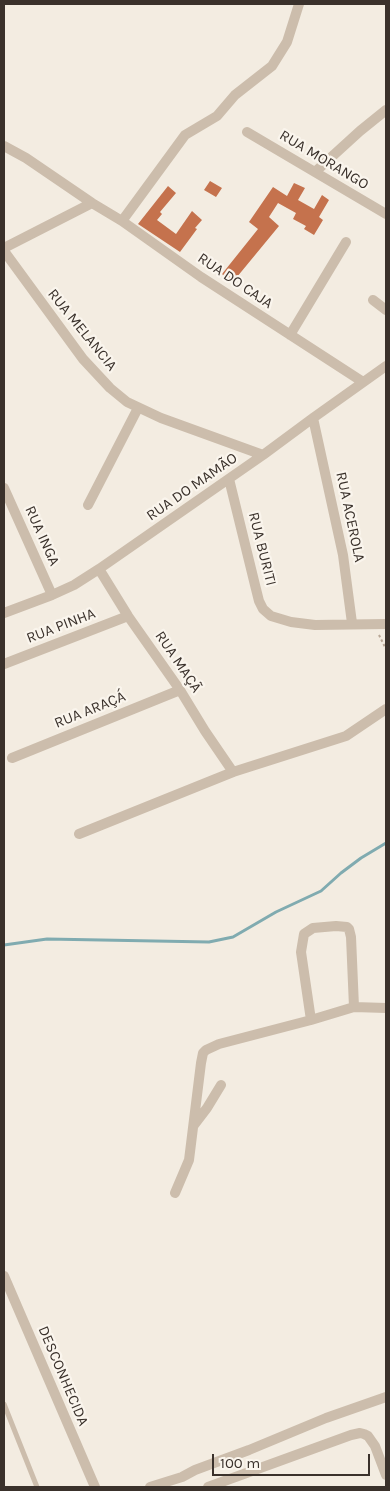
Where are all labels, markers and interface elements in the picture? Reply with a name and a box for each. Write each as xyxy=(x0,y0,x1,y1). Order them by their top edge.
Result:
street label: RUA MORANGO xyxy=(276,126,372,194)
street label: RUA DO CAJA xyxy=(194,249,276,313)
street label: RUA MELANCIA xyxy=(43,285,121,375)
street label: RUA DO MAMÃO xyxy=(143,449,241,525)
street label: RUA ACEROLA xyxy=(332,470,368,564)
street label: RUA INGA xyxy=(21,503,63,569)
street label: RUA BURITI xyxy=(244,510,280,588)
street label: RUA PINHA xyxy=(24,605,98,647)
street label: RUA MAÇÃ xyxy=(151,628,205,696)
street label: RUA ARAÇÁ xyxy=(52,688,128,732)
street label: DESCONHECIDA xyxy=(34,1323,92,1429)
scale bar xyxy=(215,1444,372,1476)
text: 100 m xyxy=(220,1454,260,1472)

